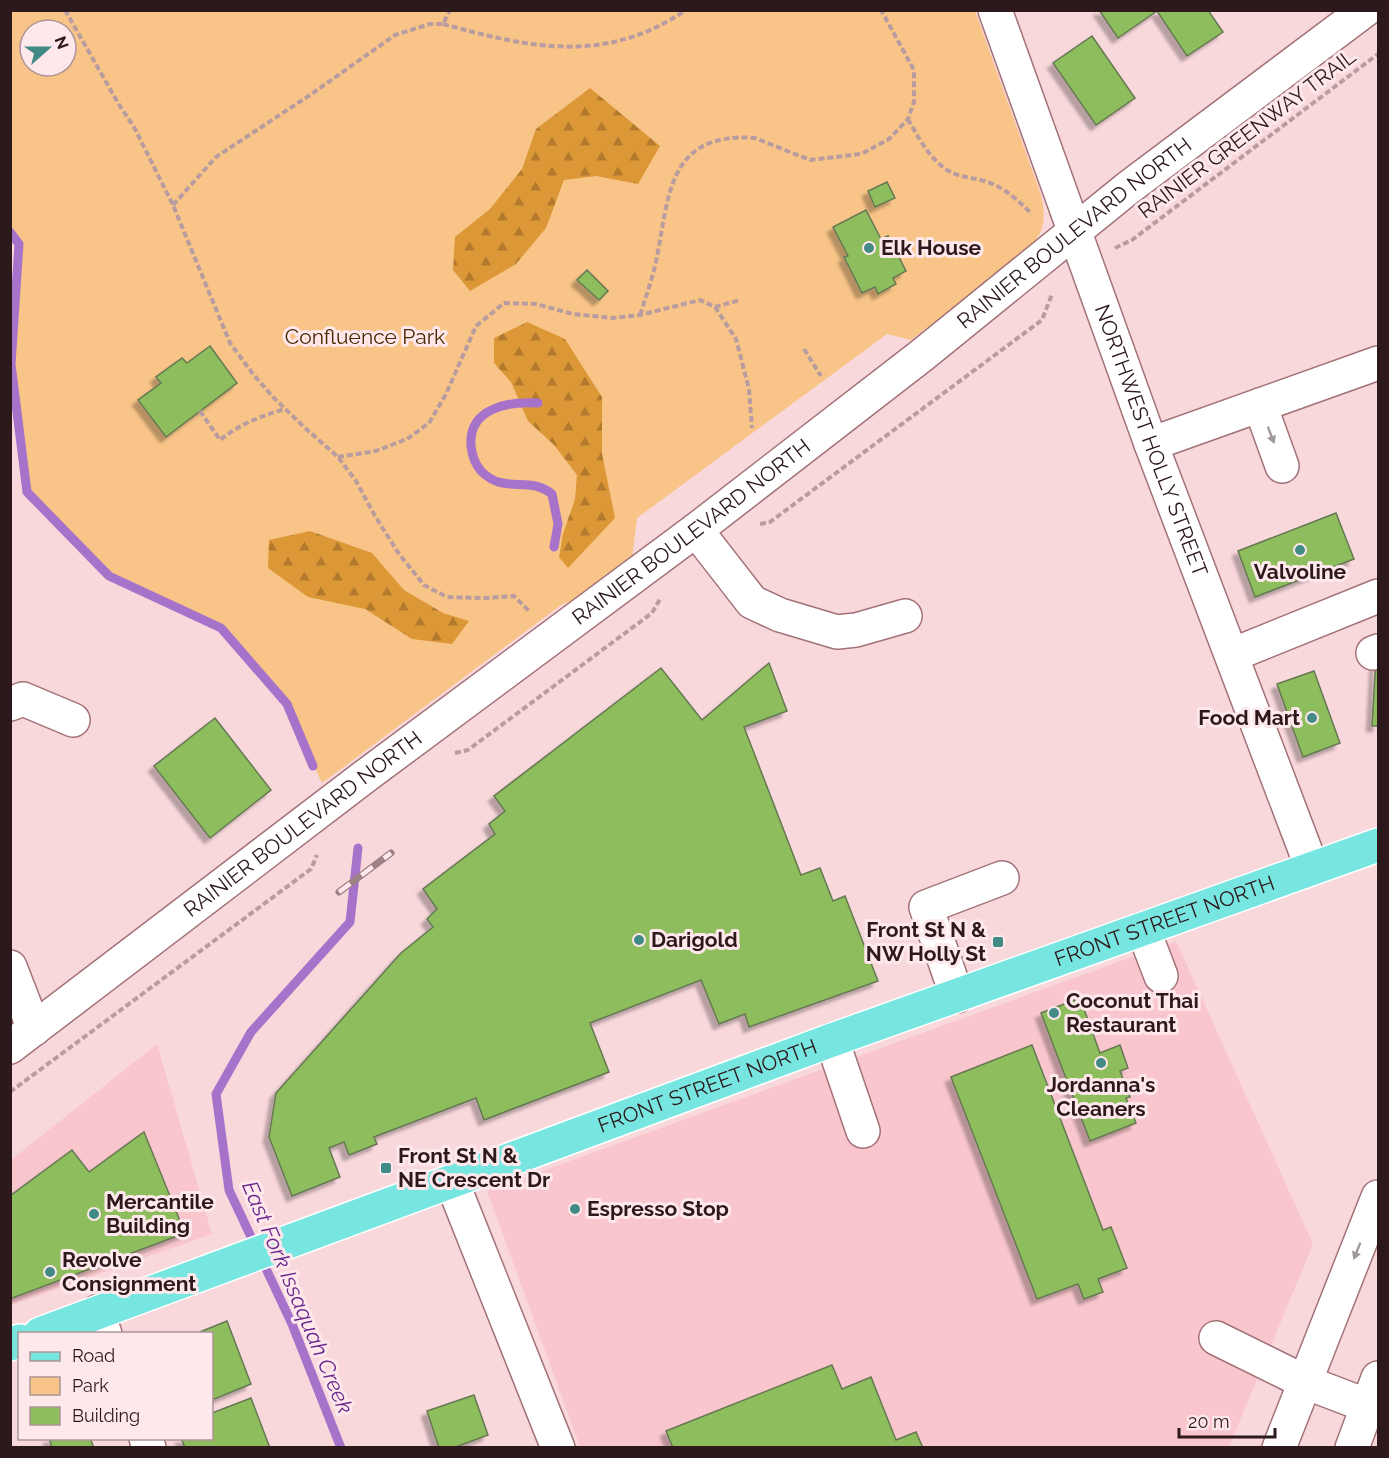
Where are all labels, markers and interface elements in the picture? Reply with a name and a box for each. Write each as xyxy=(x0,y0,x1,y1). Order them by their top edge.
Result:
north arrow xyxy=(18,18,78,78)
text: N xyxy=(50,34,73,52)
street label: RAINIER GREENWAY TRAIL xyxy=(1133,44,1360,224)
street label: RAINIER BOULEVARD NORTH xyxy=(952,132,1196,334)
place label: Elk House xyxy=(881,235,982,260)
marker: Elk House xyxy=(862,241,876,255)
street label: NORTHWEST HOLLY STREET xyxy=(1090,301,1213,580)
park label: Confluence Park xyxy=(285,324,445,349)
one-way arrow xyxy=(1266,427,1276,445)
street label: RAINIER BOULEVARD NORTH xyxy=(567,433,815,630)
marker: Valvoline xyxy=(1293,543,1307,557)
place label: Valvoline xyxy=(1254,559,1347,584)
place label: Food Mart xyxy=(1198,705,1300,730)
marker: Food Mart xyxy=(1305,711,1319,725)
street label: RAINIER BOULEVARD NORTH xyxy=(179,725,426,922)
street label: FRONT STREET NORTH xyxy=(1051,870,1278,972)
place label: Front St N & NW Holly St xyxy=(866,917,986,966)
place label: Darigold xyxy=(651,927,738,952)
marker: Darigold xyxy=(632,933,646,947)
marker: Front St N & NW Holly St xyxy=(991,935,1005,949)
place label: Coconut Thai Restaurant xyxy=(1066,988,1199,1037)
marker: Coconut Thai Restaurant xyxy=(1047,1006,1061,1020)
street label: FRONT STREET NORTH xyxy=(594,1034,820,1138)
marker: Jordanna's Cleaners xyxy=(1094,1056,1108,1070)
place label: Jordanna's Cleaners xyxy=(1047,1072,1155,1121)
place label: Front St N & NE Crescent Dr xyxy=(398,1143,550,1192)
marker: Front St N & NE Crescent Dr xyxy=(379,1161,393,1175)
water label: East Fork Issaquah Creek xyxy=(237,1177,359,1417)
place label: Mercantile Building xyxy=(106,1189,214,1238)
place label: Espresso Stop xyxy=(587,1196,729,1221)
marker: Espresso Stop xyxy=(568,1202,582,1216)
marker: Mercantile Building xyxy=(87,1207,101,1221)
one-way arrow xyxy=(1352,1243,1362,1261)
place label: Revolve Consignment xyxy=(62,1247,196,1296)
marker: Revolve Consignment xyxy=(43,1265,57,1279)
legend xyxy=(18,1332,213,1440)
text: Road xyxy=(72,1345,115,1366)
text: Park xyxy=(72,1375,109,1396)
scale bar xyxy=(1179,1401,1275,1439)
text: Building xyxy=(72,1405,140,1426)
text: 20 m xyxy=(1188,1411,1230,1432)

